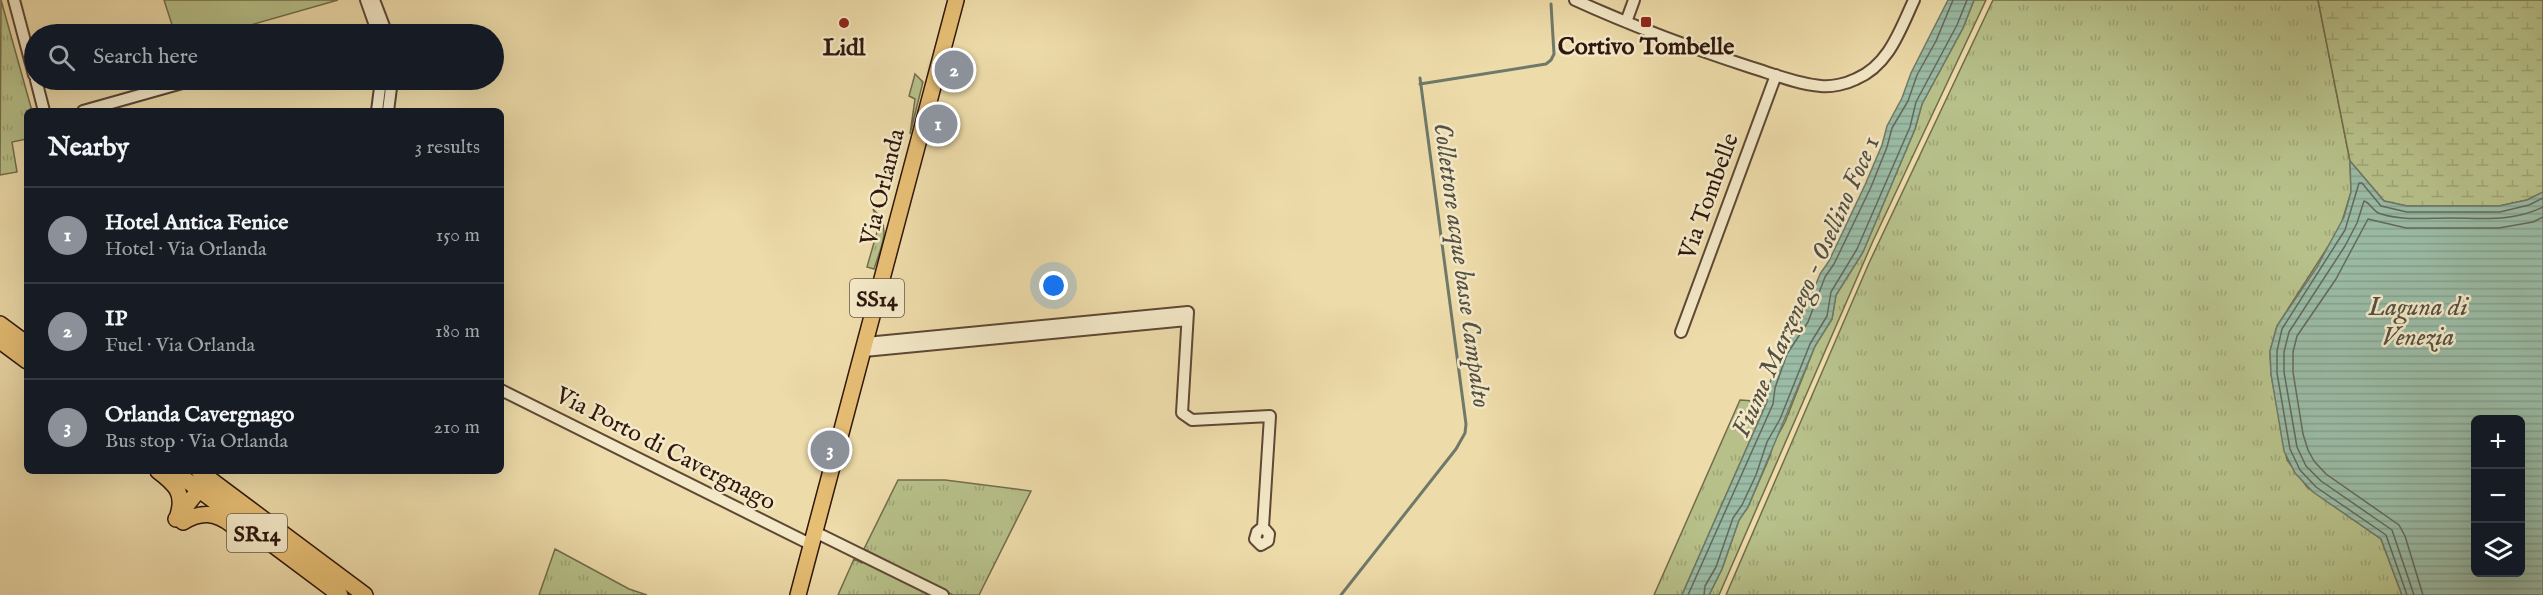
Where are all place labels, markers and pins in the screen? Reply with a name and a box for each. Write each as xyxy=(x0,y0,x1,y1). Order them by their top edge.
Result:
marker: Cortivo Tombelle xyxy=(1639,15,1653,29)
marker: Lidl xyxy=(837,16,851,30)
place label: Cortivo Tombelle xyxy=(1558,32,1734,63)
place label: Lidl xyxy=(823,33,866,64)
pin: 2 xyxy=(934,48,974,92)
pin: 1 xyxy=(918,102,958,146)
pin: 3 xyxy=(810,428,850,472)

